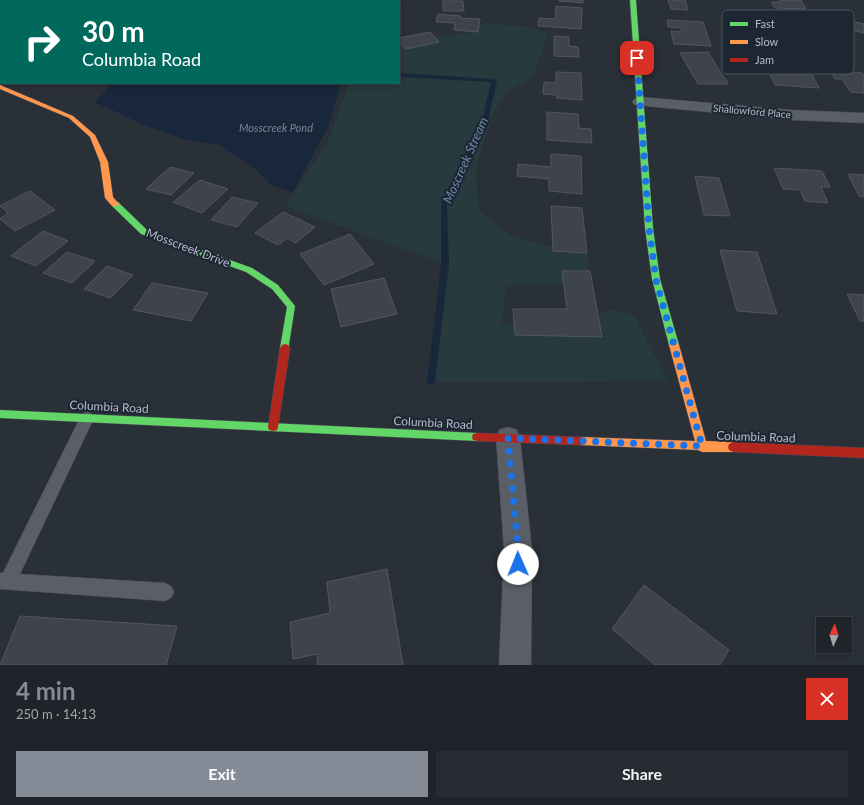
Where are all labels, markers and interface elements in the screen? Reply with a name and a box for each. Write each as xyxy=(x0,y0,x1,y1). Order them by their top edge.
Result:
legend xyxy=(722,10,854,74)
text: 30 m xyxy=(82,14,145,48)
icon: right xyxy=(16,16,68,68)
text: Fast xyxy=(755,17,775,30)
text: Slow xyxy=(755,35,779,48)
pin xyxy=(620,41,654,75)
icon: arrive xyxy=(626,47,648,69)
text: Columbia Road xyxy=(82,48,201,70)
text: Jam xyxy=(755,53,774,66)
street label: Shallowford Place xyxy=(713,102,791,120)
water label: Moscreek Stream xyxy=(439,114,491,206)
water label: Mosscreek Pond xyxy=(239,121,313,134)
street label: Mosscreek Drive xyxy=(144,225,232,270)
street label: Columbia Road xyxy=(69,397,149,416)
street label: Columbia Road xyxy=(393,413,473,432)
street label: Columbia Road xyxy=(716,428,796,445)
position arrow xyxy=(497,543,539,585)
north arrow xyxy=(816,617,852,653)
map controls xyxy=(816,617,852,653)
text: 4 min xyxy=(16,676,76,705)
button: close xyxy=(806,678,848,720)
text: 250 m · 14:13 xyxy=(16,706,96,722)
button: Exit xyxy=(16,751,428,797)
button: Share xyxy=(436,751,848,797)

